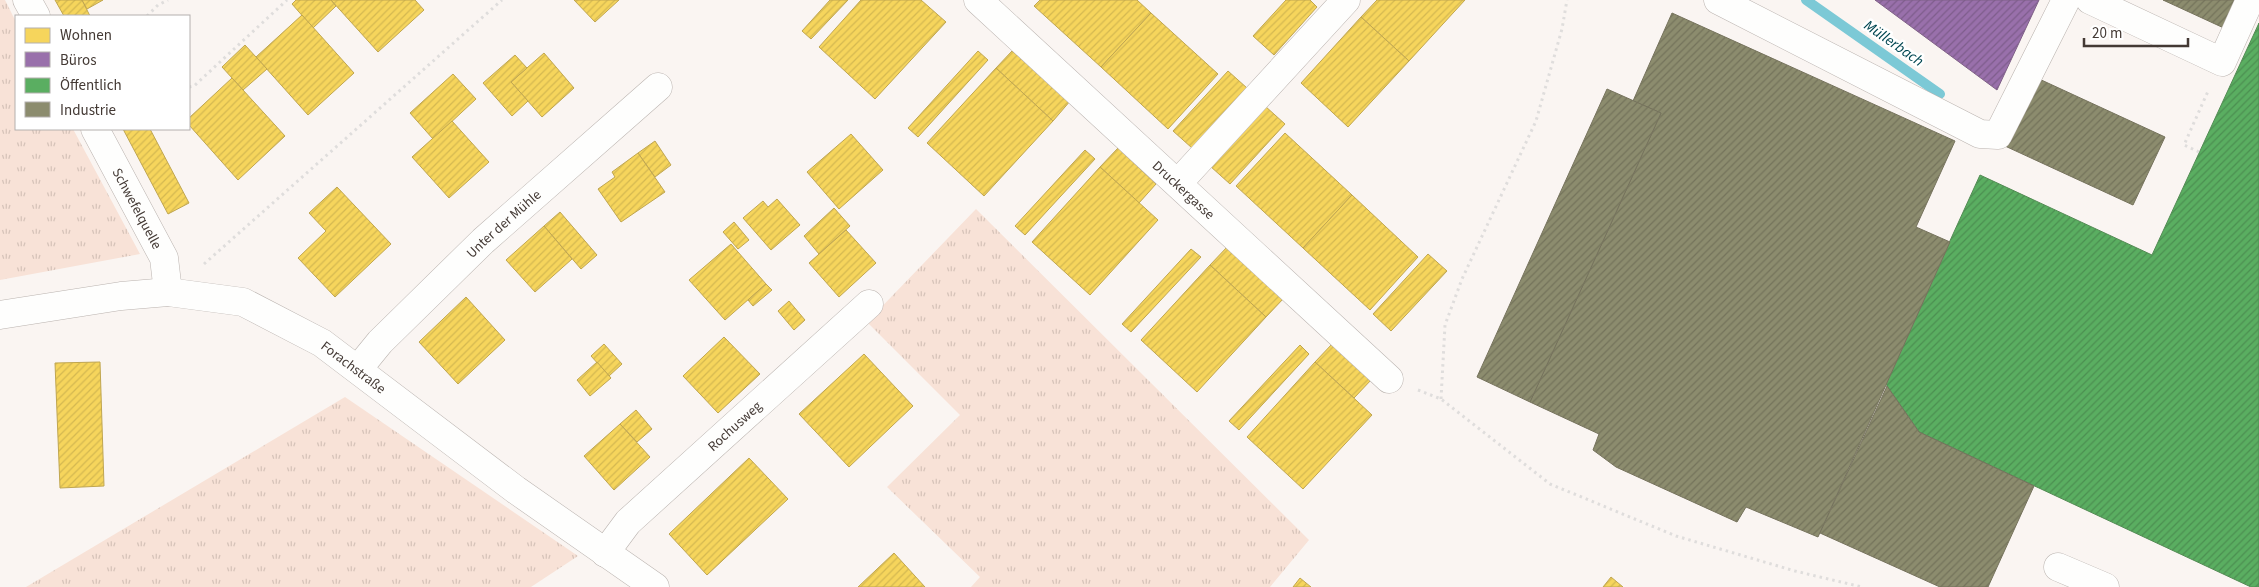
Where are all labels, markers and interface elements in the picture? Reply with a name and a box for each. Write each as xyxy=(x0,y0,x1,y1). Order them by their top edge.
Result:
legend xyxy=(15,15,190,130)
water label: Müllerbach xyxy=(1860,15,1928,72)
scale bar xyxy=(2084,15,2188,47)
text: 20 m xyxy=(2092,23,2122,44)
text: Wohnen xyxy=(60,25,112,46)
text: Büros xyxy=(60,50,96,71)
text: Öffentlich xyxy=(60,75,122,96)
text: Industrie xyxy=(60,100,116,121)
street label: Druckergasse xyxy=(1148,157,1219,225)
street label: Schwefelquelle xyxy=(107,165,166,253)
street label: Unter der Mühle xyxy=(462,185,546,263)
street label: Forachstraße xyxy=(316,337,390,399)
street label: Rochusweg xyxy=(704,397,767,456)

